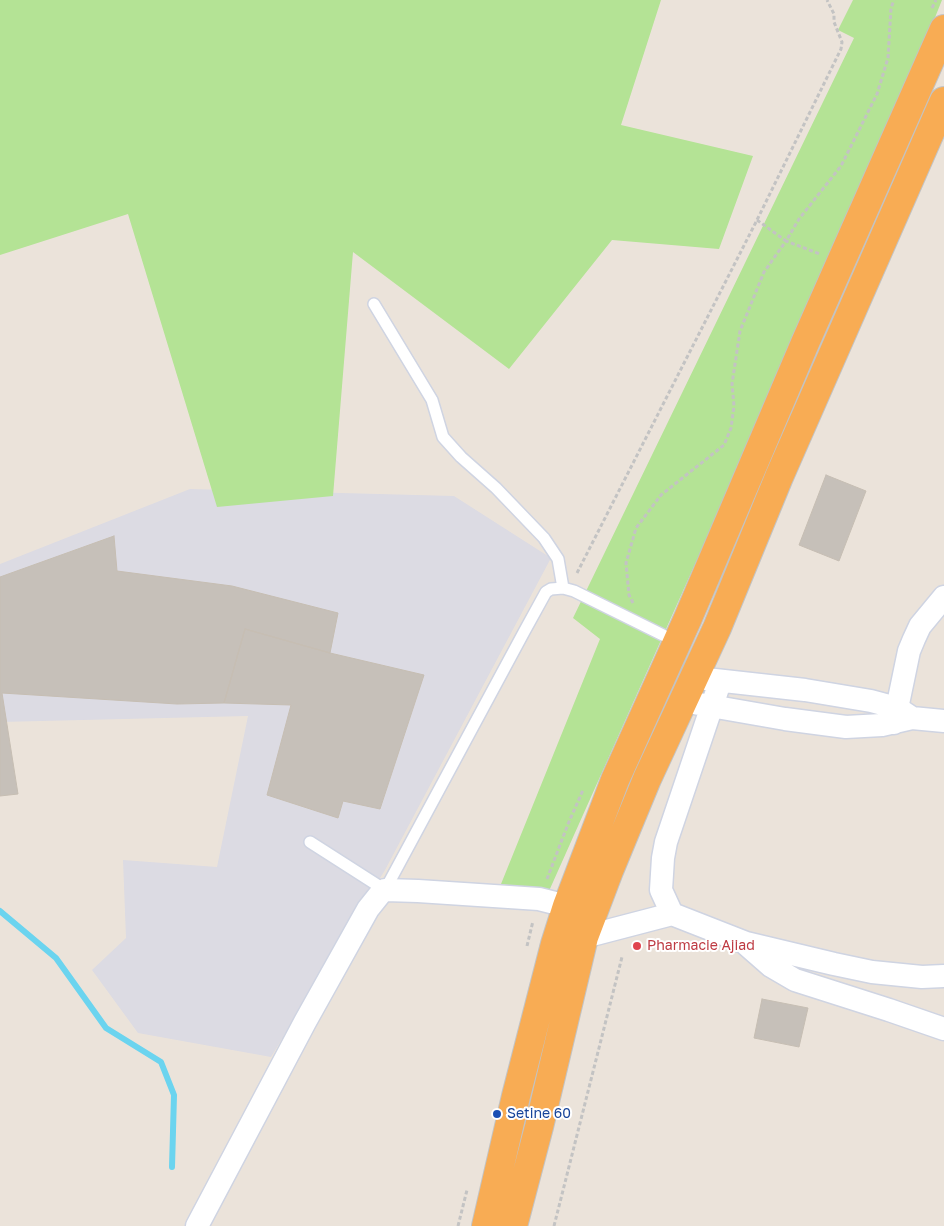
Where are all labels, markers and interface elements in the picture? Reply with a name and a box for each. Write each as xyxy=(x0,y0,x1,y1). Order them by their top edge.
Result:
place label: Pharmacie Ajiad xyxy=(647,938,755,954)
marker: Pharmacie Ajiad xyxy=(631,940,643,952)
place label: Setine 60 xyxy=(507,1106,571,1122)
marker: Setine 60 xyxy=(491,1108,503,1120)

